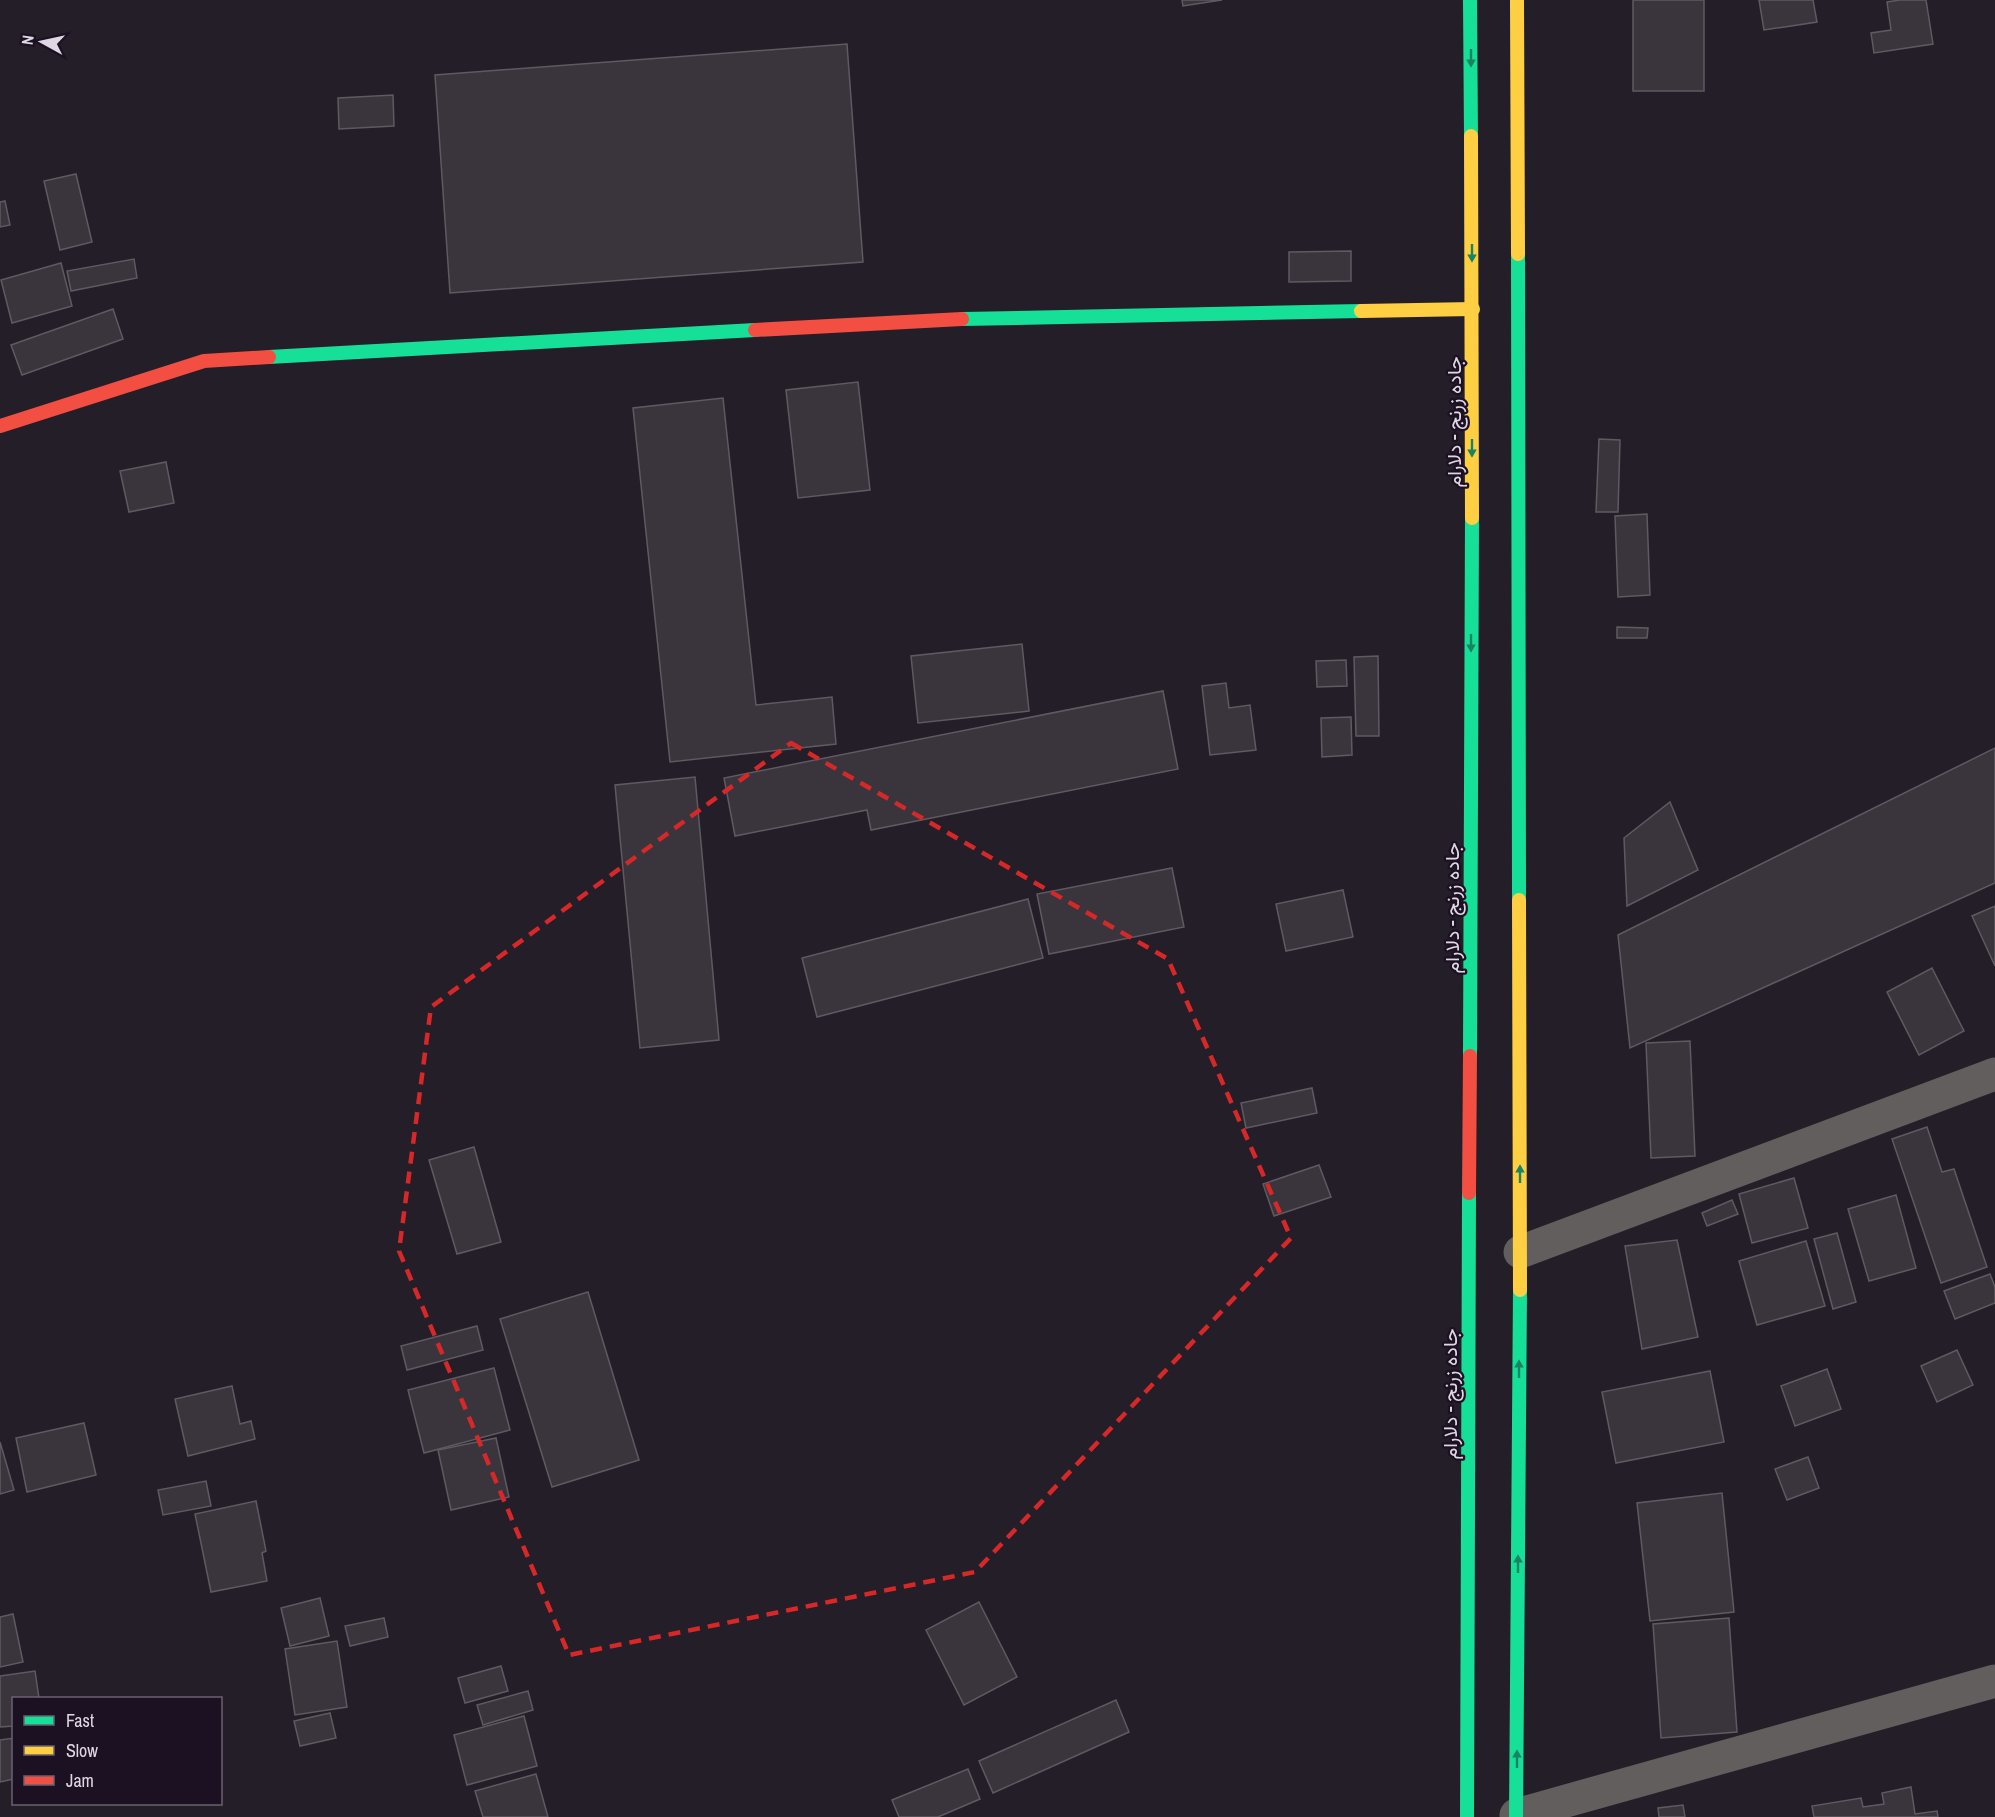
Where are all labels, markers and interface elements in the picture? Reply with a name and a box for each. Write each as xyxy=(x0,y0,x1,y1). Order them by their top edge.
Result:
north arrow xyxy=(12,12,72,72)
text: N xyxy=(16,34,39,46)
one-way arrow xyxy=(1466,49,1476,68)
one-way arrow xyxy=(1468,244,1477,263)
street label: جاده زرنج - دلارام xyxy=(1440,356,1468,488)
one-way arrow xyxy=(1467,439,1477,458)
one-way arrow xyxy=(1467,634,1476,653)
street label: جاده زرنج - دلارام xyxy=(1438,842,1466,974)
one-way arrow xyxy=(1515,1164,1525,1183)
street label: جاده زرنج - دلارام xyxy=(1436,1328,1464,1460)
one-way arrow xyxy=(1514,1359,1524,1378)
one-way arrow xyxy=(1513,1554,1523,1573)
legend xyxy=(12,1697,222,1805)
text: Fast xyxy=(66,1708,94,1733)
text: Slow xyxy=(66,1738,98,1763)
one-way arrow xyxy=(1512,1749,1521,1768)
text: Jam xyxy=(66,1768,94,1793)

